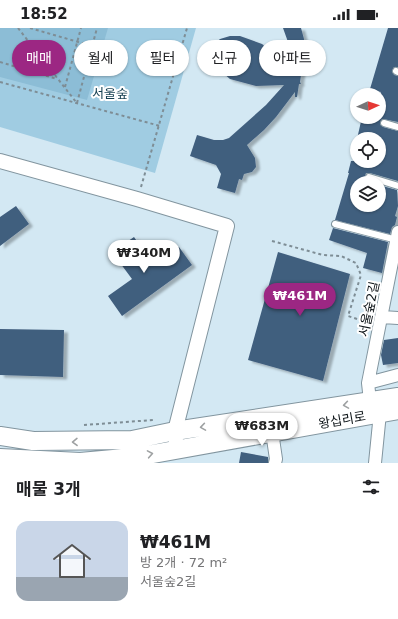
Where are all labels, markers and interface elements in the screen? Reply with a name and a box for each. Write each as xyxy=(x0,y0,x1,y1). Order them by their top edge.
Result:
text: 18:52 xyxy=(20,5,68,23)
chip: 매매 xyxy=(12,40,66,76)
chip: 월세 xyxy=(74,40,128,76)
chip: 필터 xyxy=(136,40,189,76)
chip: 신규 xyxy=(197,40,251,76)
chip: 아파트 xyxy=(259,40,326,76)
park label: 서울숲 xyxy=(92,86,128,101)
north arrow xyxy=(350,88,386,124)
map controls xyxy=(350,88,386,212)
button: locate xyxy=(350,132,386,168)
button: layers xyxy=(350,176,386,212)
pin: ₩340M xyxy=(116,240,172,274)
text: ₩340M xyxy=(117,245,171,260)
street label: 서울숲2길 xyxy=(356,280,382,338)
pin: ₩461M xyxy=(272,283,328,317)
text: ₩461M xyxy=(273,288,327,303)
one-way arrow xyxy=(343,400,349,409)
street label: 왕십리로 xyxy=(317,408,367,432)
pin: ₩683M xyxy=(234,413,290,447)
text: ₩683M xyxy=(235,418,289,433)
one-way arrow xyxy=(200,422,206,431)
one-way arrow xyxy=(72,437,78,446)
one-way arrow xyxy=(147,450,154,459)
icon: filters xyxy=(360,476,382,498)
text: 매물 3개 xyxy=(16,479,81,499)
text: ₩461M xyxy=(140,532,211,552)
icon: home xyxy=(48,537,96,585)
text: 방 2개 · 72 m² xyxy=(140,555,227,570)
text: 서울숲2길 xyxy=(140,574,196,589)

